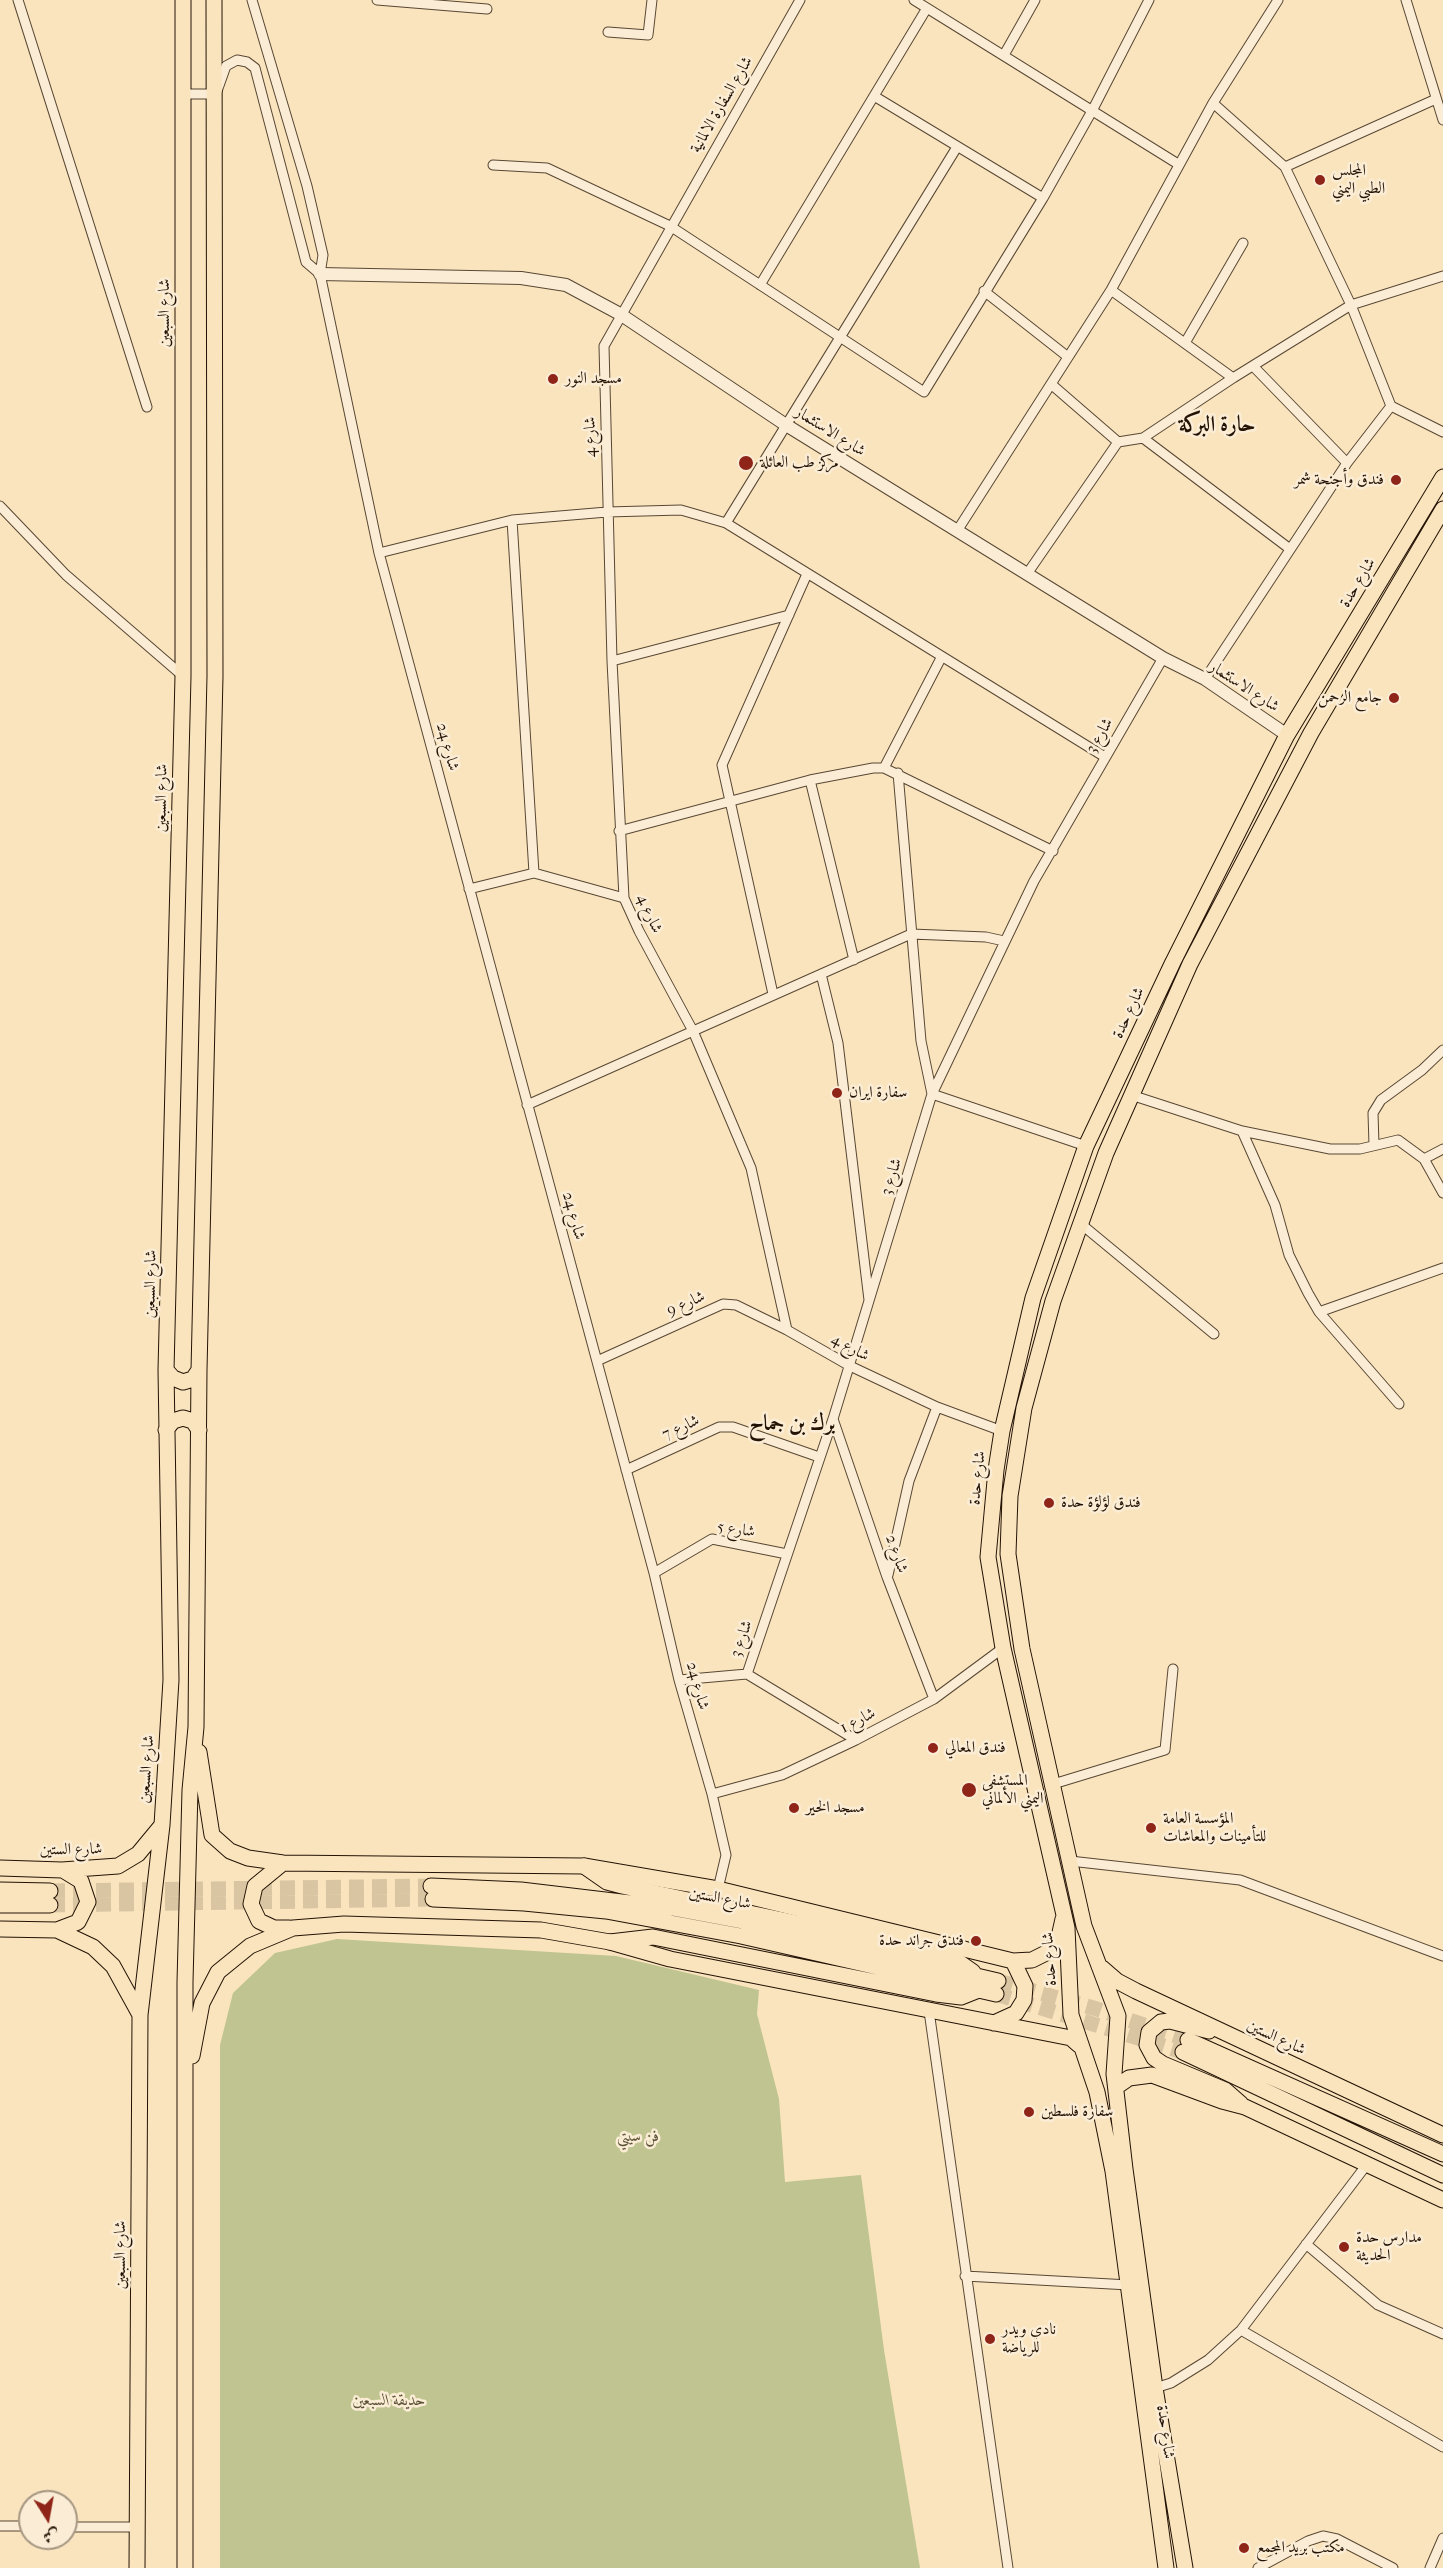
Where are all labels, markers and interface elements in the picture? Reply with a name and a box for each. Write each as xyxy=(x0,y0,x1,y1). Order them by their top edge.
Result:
street label: شارع السفارة الالمانية xyxy=(687,53,757,157)
place label: المجلس الطبي اليمني xyxy=(1332,161,1385,199)
marker: المجلس الطبي اليمني xyxy=(1313,173,1327,187)
street label: شارع السبعين xyxy=(155,279,175,347)
place label: مسجد النور xyxy=(565,369,622,389)
marker: مسجد النور xyxy=(546,372,560,386)
street label: شارع الاستثمار xyxy=(791,403,869,461)
district label: حارة البركة xyxy=(1179,413,1255,439)
street label: شارع 4 xyxy=(581,417,601,457)
place label: مركز طب العائلة xyxy=(760,453,839,473)
marker: مركز طب العائلة xyxy=(737,454,755,472)
place label: فندق وأجنحة شمر xyxy=(1294,470,1384,490)
marker: فندق وأجنحة شمر xyxy=(1389,473,1403,487)
street label: شارع حدة xyxy=(1336,555,1380,611)
street label: شارع الاستثمار xyxy=(1206,657,1282,717)
place label: جامع الرحمن xyxy=(1318,688,1382,708)
marker: جامع الرحمن xyxy=(1387,691,1401,705)
street label: شارع 3 xyxy=(1082,715,1118,757)
street label: شارع 24 xyxy=(431,721,463,773)
street label: شارع السبعين xyxy=(152,764,172,832)
street label: شارع 4 xyxy=(632,892,666,936)
street label: شارع حدة xyxy=(1109,984,1149,1042)
place label: سفارة ايران xyxy=(849,1083,907,1103)
marker: سفارة ايران xyxy=(830,1086,844,1100)
street label: شارع 3 xyxy=(877,1156,907,1198)
street label: شارع 24 xyxy=(557,1190,589,1242)
street label: شارع السبعين xyxy=(141,1250,161,1318)
street label: شارع 9 xyxy=(664,1287,708,1321)
street label: شارع 4 xyxy=(828,1330,872,1366)
street label: شارع 7 xyxy=(659,1411,703,1445)
district label: برك بن جماح xyxy=(749,1412,835,1438)
street label: شارع حدة xyxy=(966,1450,990,1506)
place label: فندق لؤلؤة حدة xyxy=(1061,1493,1141,1513)
marker: فندق لؤلؤة حدة xyxy=(1042,1496,1056,1510)
street label: شارع 5 xyxy=(716,1518,756,1542)
street label: شارع 2 xyxy=(881,1532,911,1576)
street label: شارع 3 xyxy=(727,1618,757,1660)
street label: شارع 24 xyxy=(681,1660,713,1712)
street label: شارع 1 xyxy=(837,1704,879,1738)
street label: شارع السبعين xyxy=(135,1734,159,1804)
place label: فندق المعالي xyxy=(945,1738,1006,1758)
marker: فندق المعالي xyxy=(926,1741,940,1755)
place label: المستشفى اليمني الألماني xyxy=(982,1771,1043,1809)
marker: المستشفى اليمني الألماني xyxy=(960,1781,978,1799)
place label: مسجد الخير xyxy=(806,1798,865,1818)
marker: مسجد الخير xyxy=(787,1801,801,1815)
place label: المؤسسة العامة للتأمينات والمعاشات xyxy=(1163,1809,1266,1847)
marker: المؤسسة العامة للتأمينات والمعاشات xyxy=(1144,1821,1158,1835)
street label: شارع الستين xyxy=(40,1840,102,1860)
street label: شارع الستين xyxy=(687,1884,753,1914)
place label: فندق جراند حدة xyxy=(879,1931,964,1951)
street label: شارع حدة xyxy=(1039,1931,1061,1987)
marker: فندق جراند حدة xyxy=(969,1934,983,1948)
street label: شارع الستين xyxy=(1244,2016,1308,2060)
place label: سفارة فلسطين xyxy=(1041,2102,1113,2122)
marker: سفارة فلسطين xyxy=(1022,2105,1036,2119)
park label: فن سيتي xyxy=(617,2127,659,2147)
street label: شارع السبعين xyxy=(111,2221,131,2289)
place label: مدارس حدة الحديثة xyxy=(1356,2228,1422,2266)
marker: مدارس حدة الحديثة xyxy=(1337,2240,1351,2254)
place label: نادي ويدر للرياضة xyxy=(1002,2320,1056,2358)
marker: نادي ويدر للرياضة xyxy=(983,2332,997,2346)
park label: حديقة السبعين xyxy=(352,2391,426,2411)
street label: شارع حدة xyxy=(1152,2404,1178,2460)
north arrow xyxy=(18,2490,78,2550)
text: ش xyxy=(42,2525,61,2547)
place label: مكتب بريد المجمع xyxy=(1256,2538,1345,2558)
marker: مكتب بريد المجمع xyxy=(1237,2541,1251,2555)

